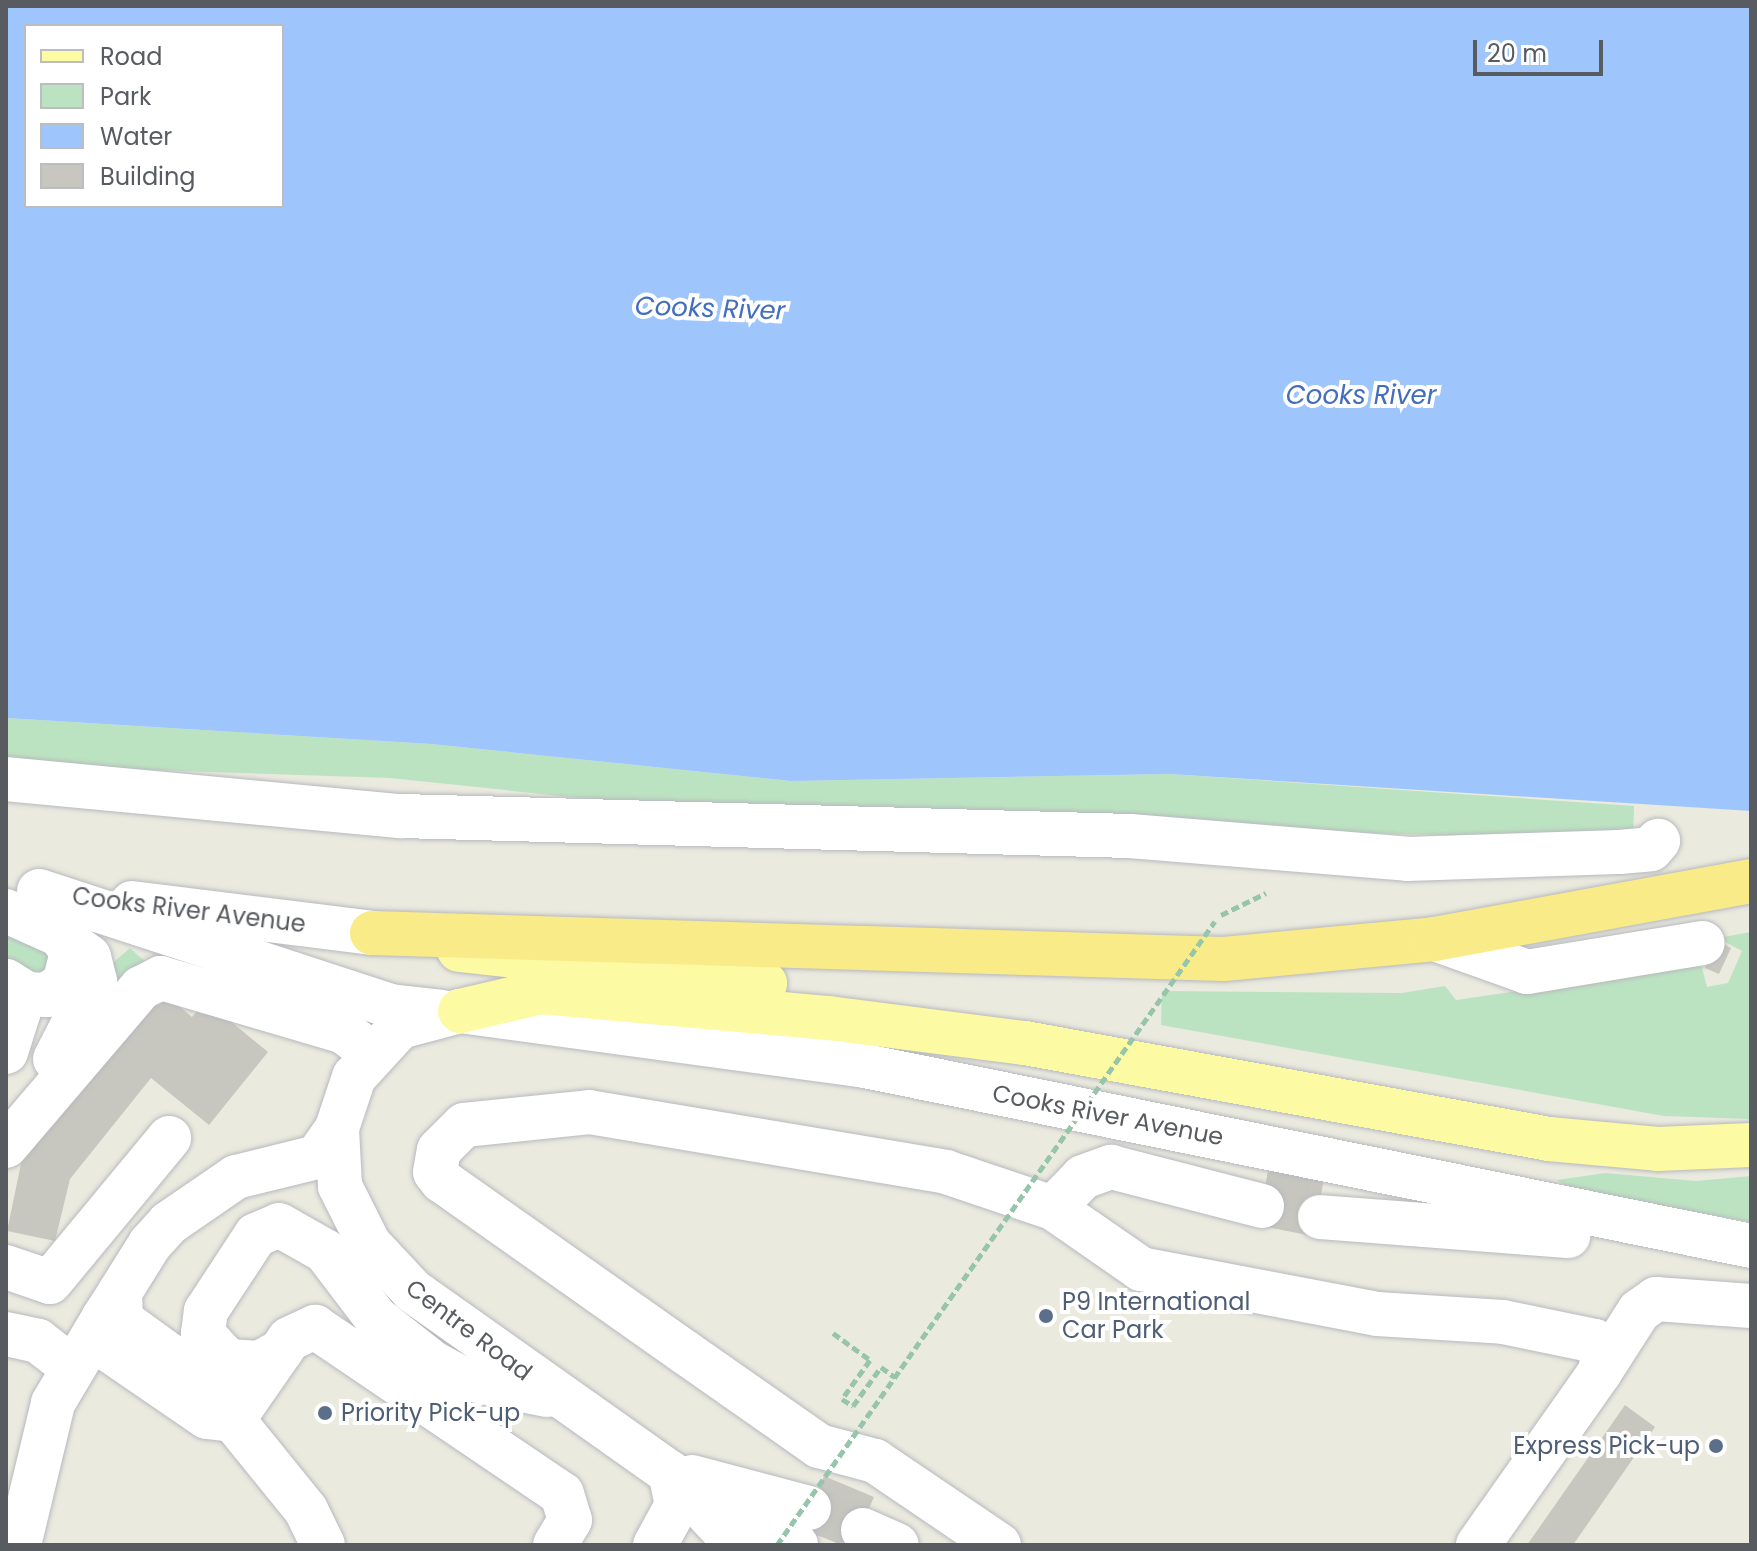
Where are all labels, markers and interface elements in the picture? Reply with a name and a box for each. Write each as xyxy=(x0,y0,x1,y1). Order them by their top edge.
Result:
legend xyxy=(24,24,284,208)
scale bar xyxy=(1477,24,1607,74)
text: 20 m xyxy=(1487,37,1547,70)
text: Road xyxy=(100,40,162,73)
text: Park xyxy=(100,80,151,113)
text: Water xyxy=(100,120,172,153)
text: Building xyxy=(100,160,196,193)
water label: Cooks River xyxy=(634,291,786,327)
water label: Cooks River xyxy=(1286,380,1436,412)
street label: Cooks River Avenue xyxy=(71,881,307,939)
street label: Cooks River Avenue xyxy=(990,1078,1226,1152)
street label: Centre Road xyxy=(400,1273,538,1387)
place label: P9 International Car Park xyxy=(1062,1288,1250,1344)
marker: P9 International Car Park xyxy=(1037,1307,1055,1325)
place label: Priority Pick-up xyxy=(341,1399,520,1427)
marker: Priority Pick-up xyxy=(316,1404,334,1422)
place label: Express Pick-up xyxy=(1513,1432,1700,1460)
marker: Express Pick-up xyxy=(1707,1437,1725,1455)

